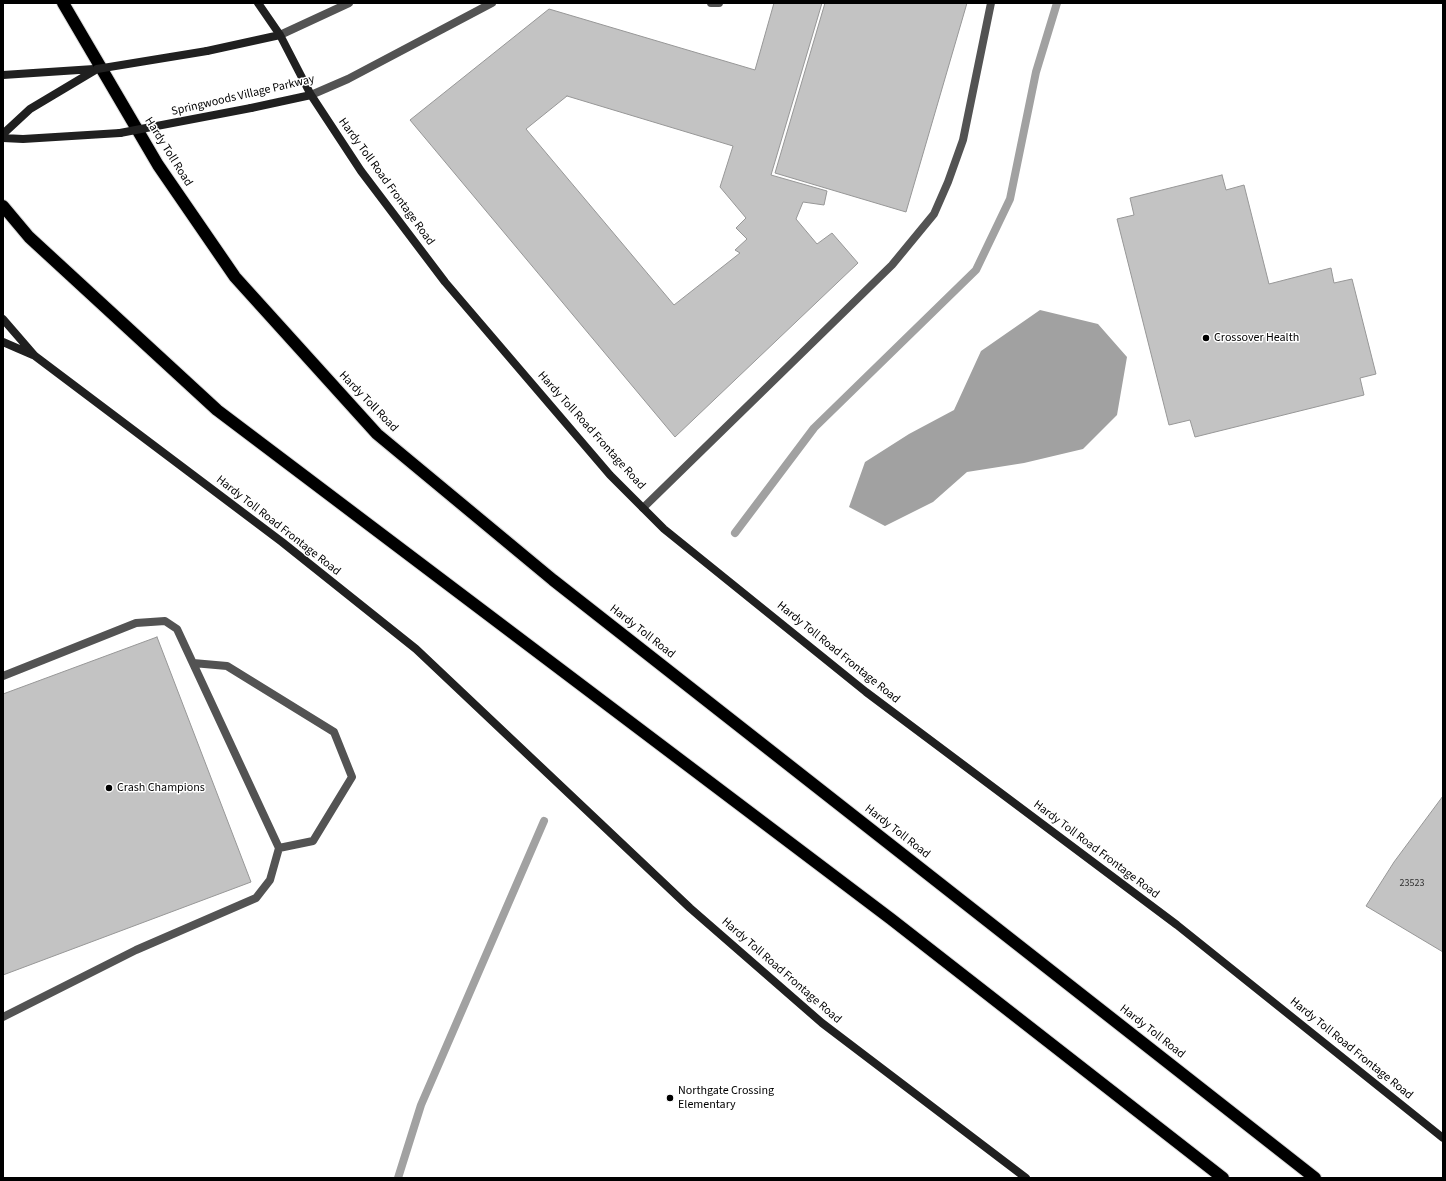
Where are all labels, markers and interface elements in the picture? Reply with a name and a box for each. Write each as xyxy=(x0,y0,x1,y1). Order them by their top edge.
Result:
street label: Springwoods Village Parkway xyxy=(170,73,316,119)
street label: Hardy Toll Road xyxy=(141,115,195,189)
street label: Hardy Toll Road Frontage Road xyxy=(335,115,437,249)
place label: Crossover Health xyxy=(1214,331,1299,345)
marker: Crossover Health xyxy=(1201,333,1211,343)
street label: Hardy Toll Road xyxy=(335,369,401,435)
street label: Hardy Toll Road Frontage Road xyxy=(534,369,648,493)
street label: Hardy Toll Road Frontage Road xyxy=(213,473,343,579)
street label: Hardy Toll Road Frontage Road xyxy=(774,599,902,707)
street label: Hardy Toll Road xyxy=(606,602,678,662)
place label: Crash Champions xyxy=(117,781,205,795)
marker: Crash Champions xyxy=(104,783,114,793)
street label: Hardy Toll Road Frontage Road xyxy=(1030,798,1162,902)
street label: Hardy Toll Road xyxy=(861,802,933,862)
house number: 23523 xyxy=(1400,878,1424,890)
street label: Hardy Toll Road Frontage Road xyxy=(718,915,844,1027)
street label: Hardy Toll Road Frontage Road xyxy=(1287,995,1415,1103)
street label: Hardy Toll Road xyxy=(1116,1002,1188,1062)
place label: Northgate Crossing Elementary xyxy=(678,1084,774,1112)
marker: Northgate Crossing Elementary xyxy=(665,1093,675,1103)

